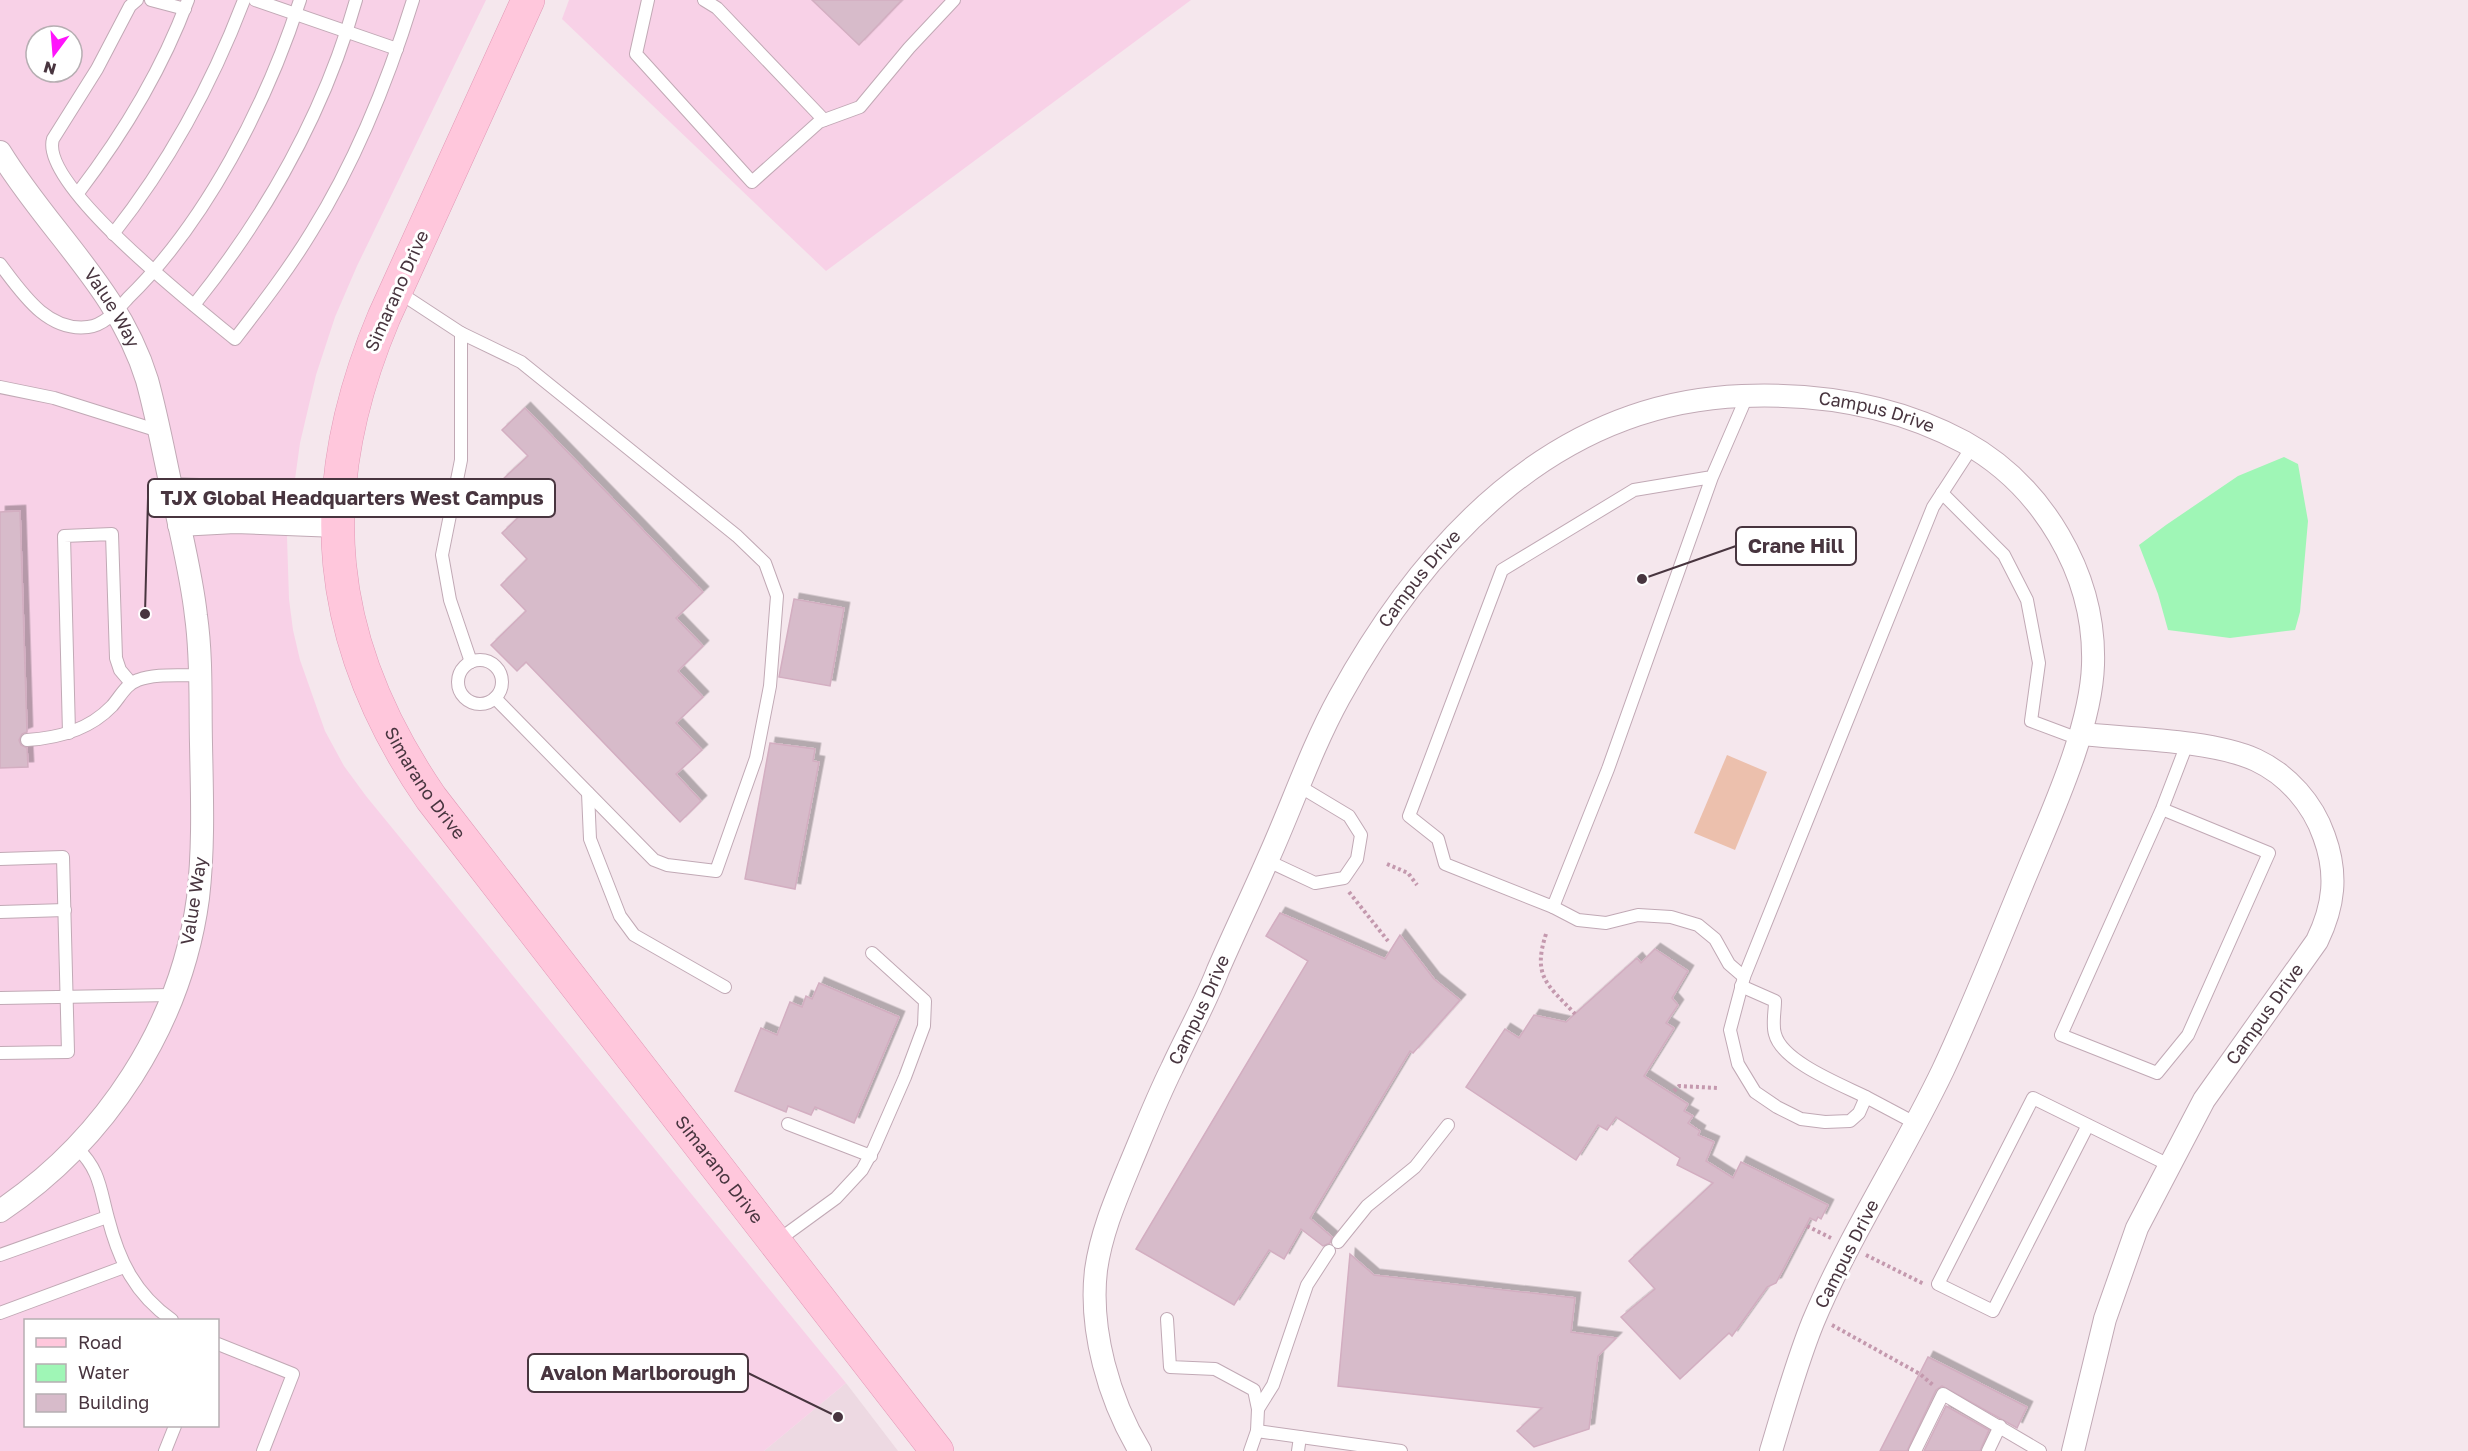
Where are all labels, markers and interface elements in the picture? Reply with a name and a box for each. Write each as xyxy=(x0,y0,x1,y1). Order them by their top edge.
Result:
north arrow xyxy=(24,24,84,84)
text: N xyxy=(41,57,58,80)
street label: Simarano Drive xyxy=(360,227,433,355)
street label: Value Way xyxy=(80,263,145,351)
street label: Campus Drive xyxy=(1817,386,1938,437)
callout: TJX Global Headquarters West Campus xyxy=(148,479,555,517)
text: TJX Global Headquarters West Campus xyxy=(160,485,544,509)
street label: Campus Drive xyxy=(1373,525,1464,631)
callout: Crane Hill xyxy=(1736,527,1856,565)
text: Crane Hill xyxy=(1748,533,1844,557)
street label: Simarano Drive xyxy=(380,723,471,843)
street label: Value Way xyxy=(175,855,211,947)
street label: Campus Drive xyxy=(1163,951,1233,1068)
street label: Campus Drive xyxy=(2221,959,2308,1069)
street label: Simarano Drive xyxy=(671,1111,769,1227)
street label: Campus Drive xyxy=(1809,1196,1883,1312)
legend xyxy=(24,1319,219,1427)
text: Road xyxy=(78,1331,122,1353)
callout: Avalon Marlborough xyxy=(528,1354,748,1392)
text: Avalon Marlborough xyxy=(540,1360,736,1384)
text: Water xyxy=(78,1361,129,1383)
text: Building xyxy=(78,1391,149,1413)

